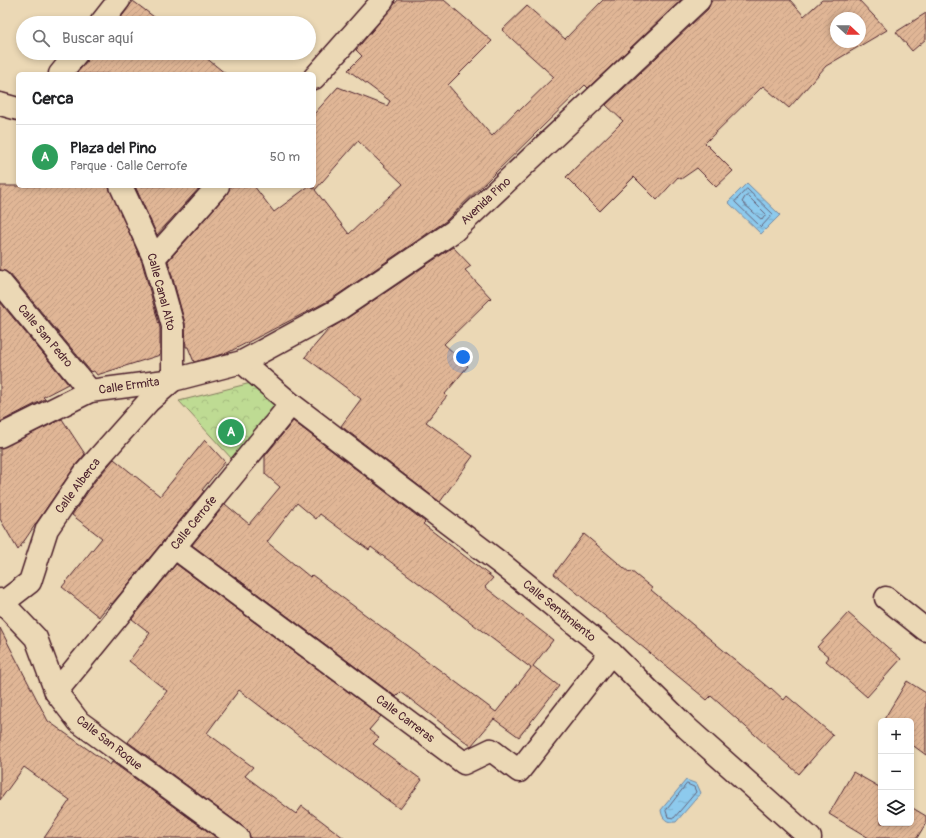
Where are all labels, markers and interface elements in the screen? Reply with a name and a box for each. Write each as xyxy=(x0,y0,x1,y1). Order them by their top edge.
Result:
north arrow xyxy=(830,12,866,48)
search box xyxy=(16,16,316,60)
icon: search xyxy=(30,27,52,49)
text: Buscar aquí xyxy=(62,29,134,48)
text: Cerca xyxy=(32,88,73,109)
text: Plaza del Pino xyxy=(70,139,156,158)
text: A xyxy=(41,149,49,165)
text: 50 m xyxy=(270,149,300,165)
text: Parque · Calle Cerrofe xyxy=(70,158,187,174)
street label: Avenida Pino xyxy=(458,174,515,228)
street label: Calle Canal Alto xyxy=(143,252,179,333)
street label: Calle San Pedro xyxy=(14,301,76,371)
your location xyxy=(453,347,473,367)
street label: Calle Ermita xyxy=(98,374,161,398)
pin: A xyxy=(218,417,244,447)
street label: Calle Alberca xyxy=(52,455,104,517)
street label: Calle Cerrofe xyxy=(168,493,220,553)
street label: Calle Sentimiento xyxy=(519,577,599,645)
street label: Calle Carreras xyxy=(373,692,438,746)
street label: Calle San Roque xyxy=(73,713,145,774)
map controls xyxy=(878,718,914,826)
button: + xyxy=(878,718,914,754)
button: − xyxy=(878,754,914,790)
button: layers xyxy=(878,790,914,826)

